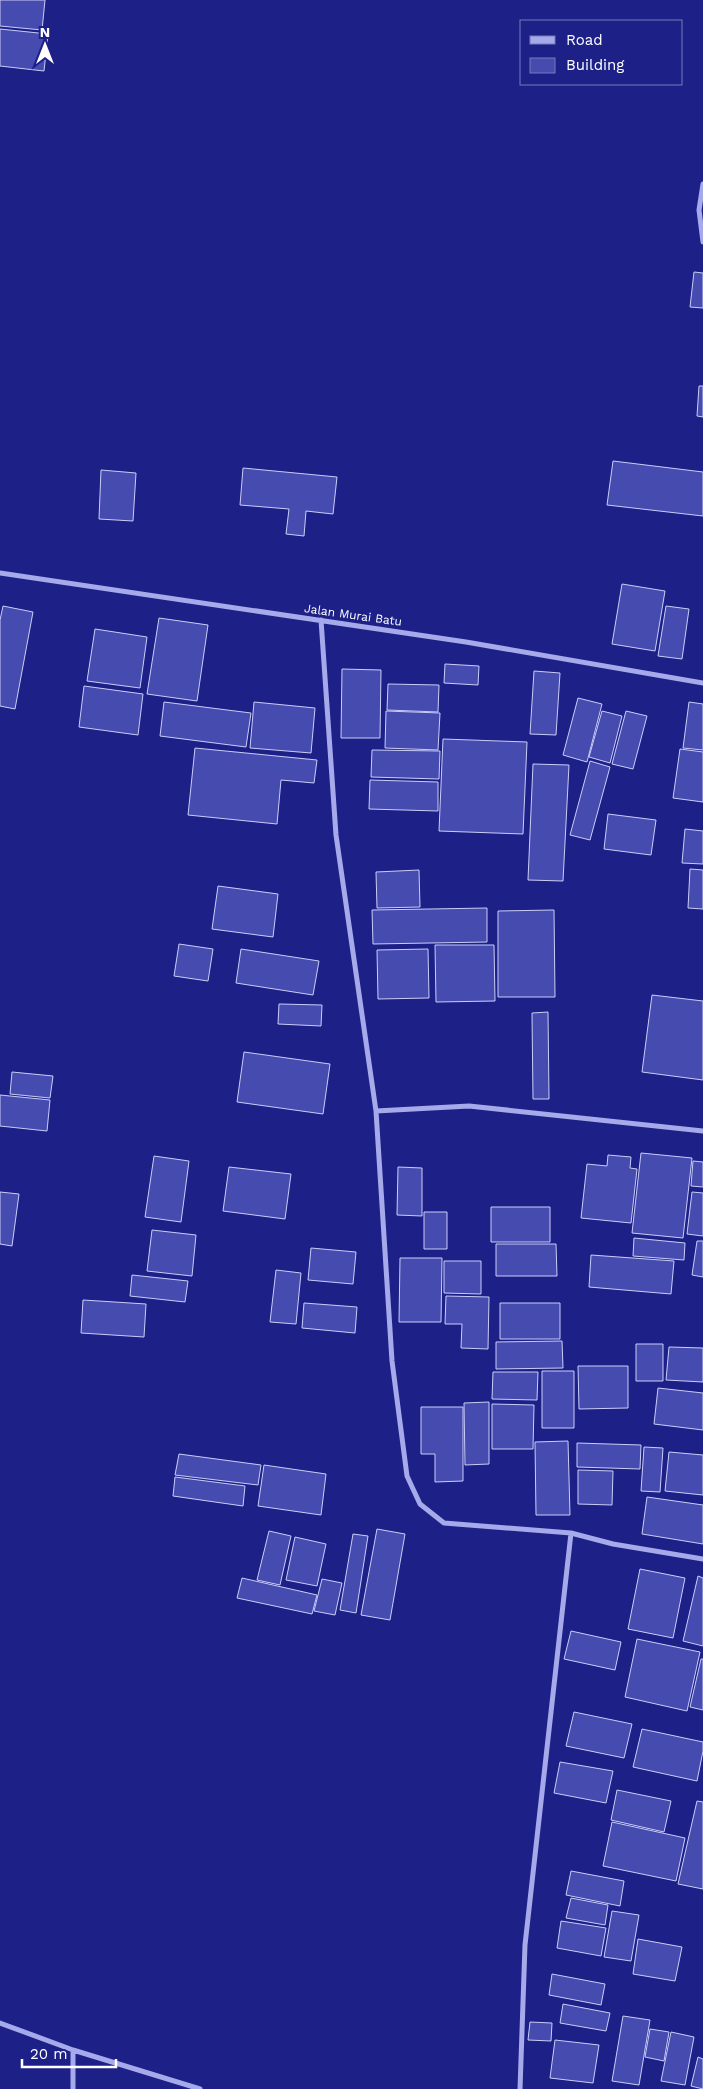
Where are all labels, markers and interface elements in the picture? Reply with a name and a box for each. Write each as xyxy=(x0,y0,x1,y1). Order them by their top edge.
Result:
north arrow xyxy=(20,20,70,70)
legend xyxy=(520,20,683,85)
text: N xyxy=(40,24,50,40)
text: Road xyxy=(566,31,603,49)
text: Building xyxy=(566,56,624,74)
street label: Jalan Murai Batu xyxy=(303,601,403,629)
scale bar xyxy=(22,2036,116,2068)
text: 20 m xyxy=(30,2045,68,2063)

